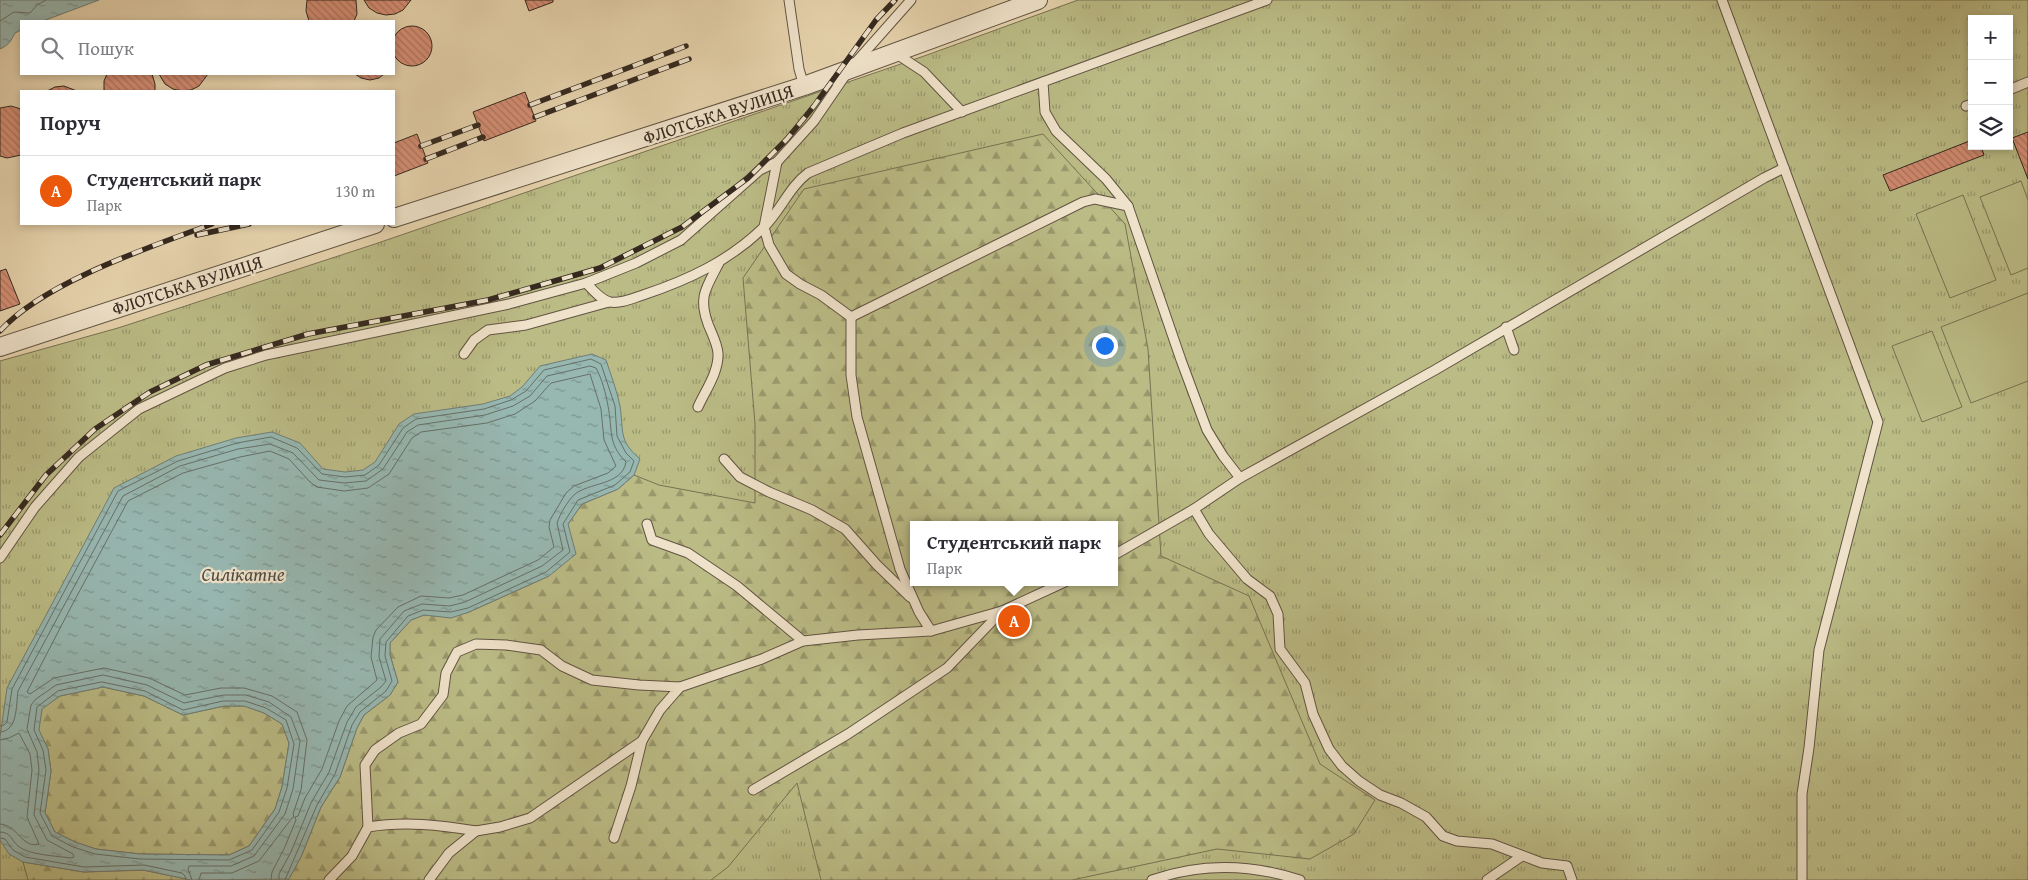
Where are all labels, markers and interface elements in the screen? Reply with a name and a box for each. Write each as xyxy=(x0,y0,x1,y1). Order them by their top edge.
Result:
map controls xyxy=(1968,15,2013,150)
button: + xyxy=(1968,15,2013,60)
search box xyxy=(20,20,395,75)
icon: search xyxy=(38,34,66,62)
text: Пошук xyxy=(78,34,134,62)
button: − xyxy=(1968,60,2013,105)
street label: ФЛОТСЬКА ВУЛИЦЯ xyxy=(639,77,797,151)
button: layers xyxy=(1968,105,2013,150)
text: Поруч xyxy=(40,107,101,138)
text: Студентський парк xyxy=(87,165,261,193)
text: A xyxy=(51,179,61,203)
text: 130 m xyxy=(335,179,375,203)
text: Парк xyxy=(87,193,122,217)
street label: ФЛОТСЬКА ВУЛИЦЯ xyxy=(108,248,266,322)
your location xyxy=(1092,333,1118,359)
popup xyxy=(910,521,1118,586)
text: Студентський парк xyxy=(927,528,1101,556)
text: Парк xyxy=(927,556,962,580)
water label: Силікатне xyxy=(201,560,285,588)
pin: A xyxy=(998,602,1030,640)

